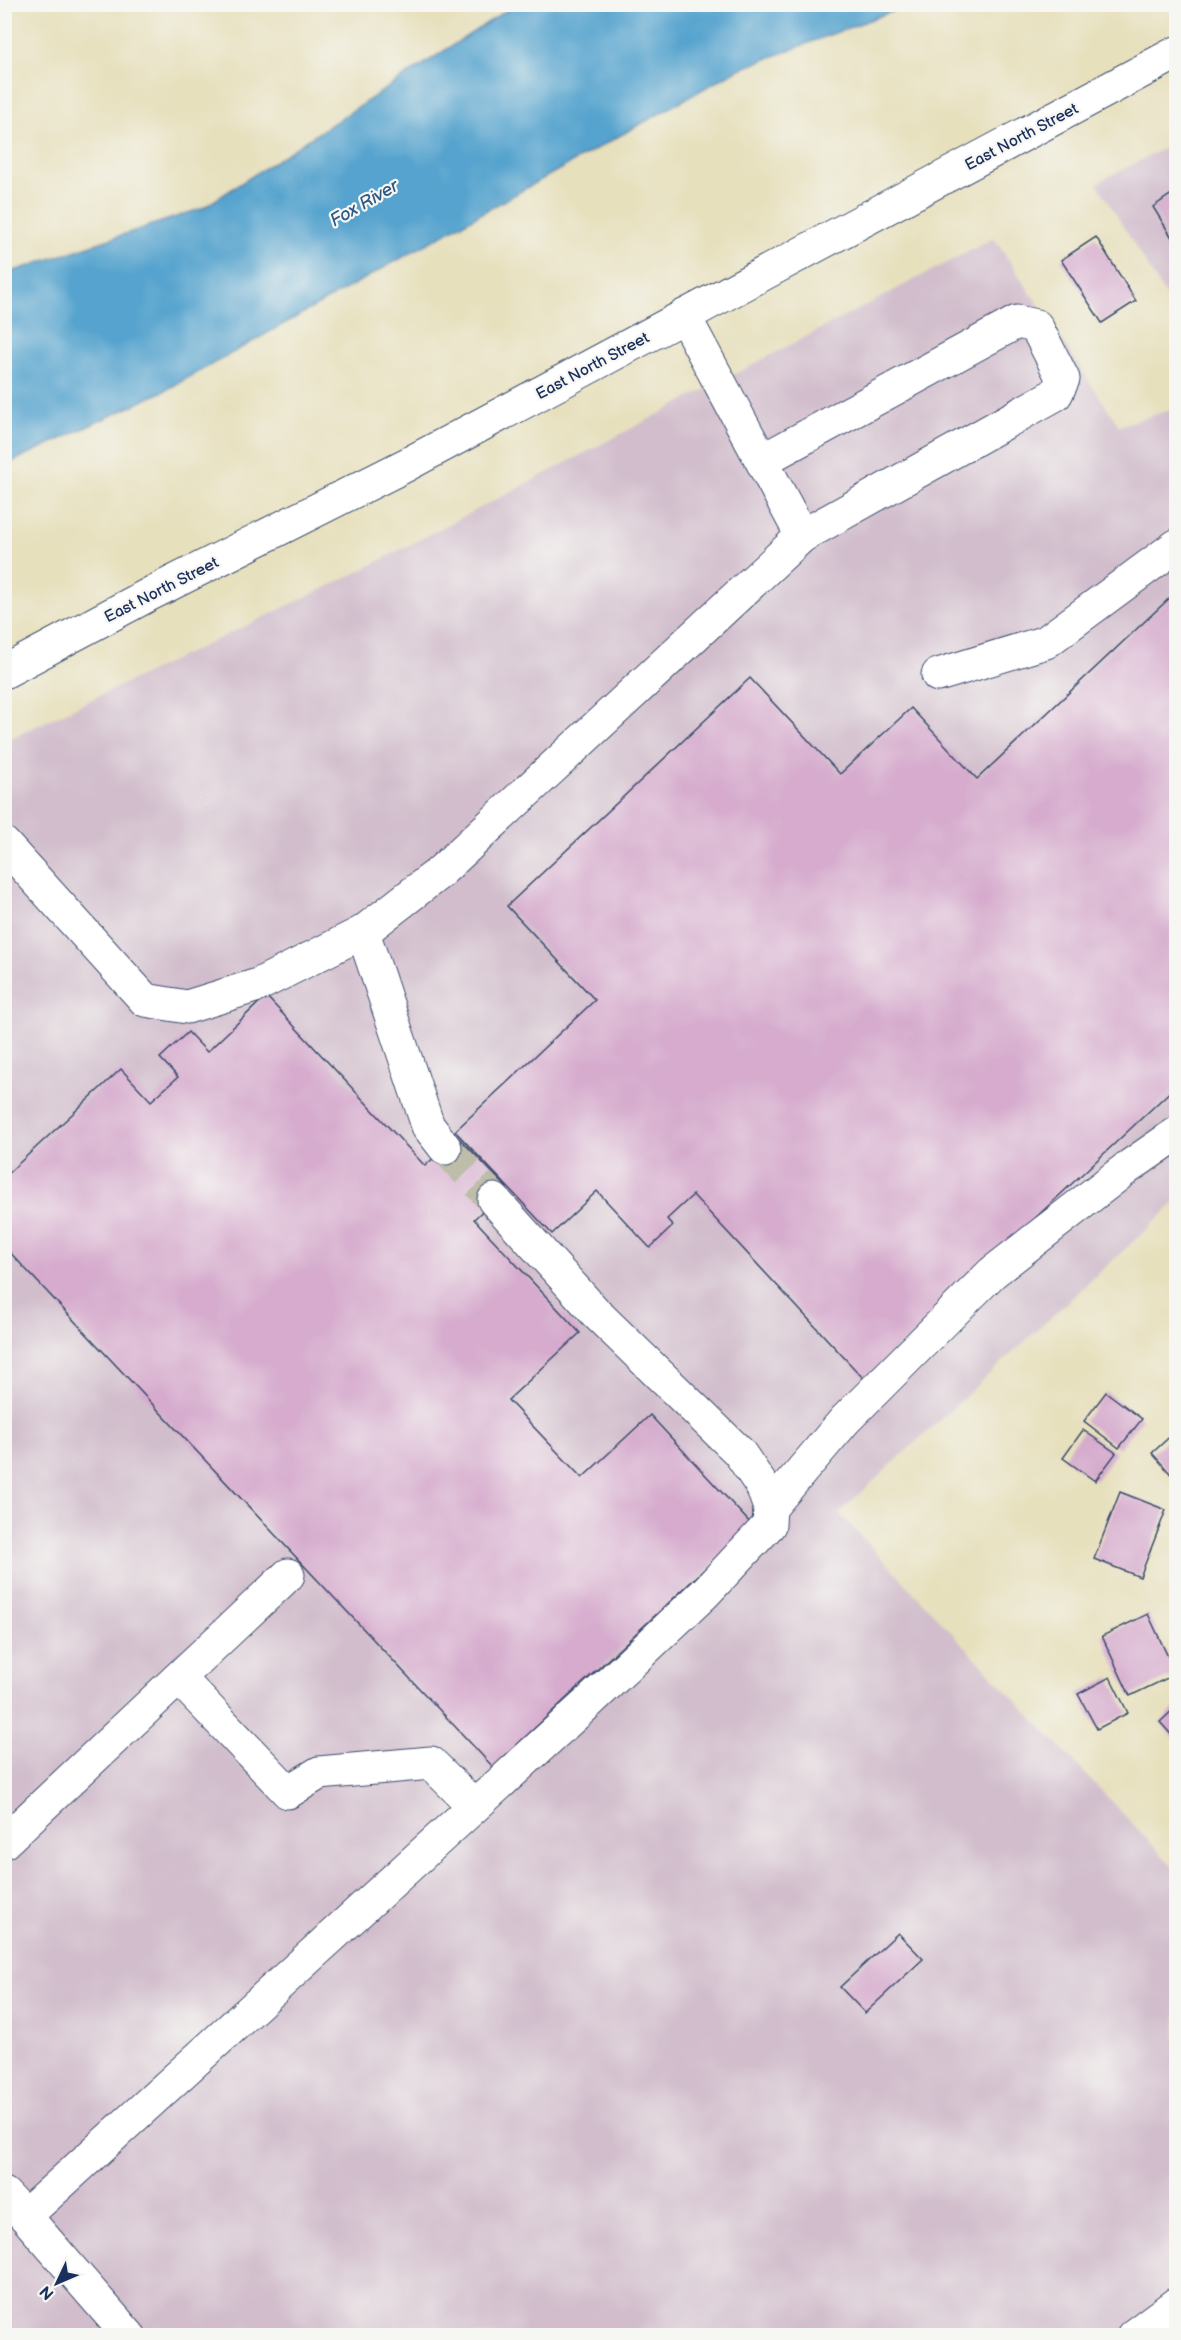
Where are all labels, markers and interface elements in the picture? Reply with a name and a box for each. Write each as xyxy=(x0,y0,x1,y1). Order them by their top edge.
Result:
street label: East North Street xyxy=(962,99,1082,175)
water label: Fox River xyxy=(326,175,403,231)
street label: East North Street xyxy=(533,328,653,404)
street label: East North Street xyxy=(101,553,222,627)
north arrow xyxy=(27,2253,87,2313)
text: N xyxy=(36,2281,58,2303)

